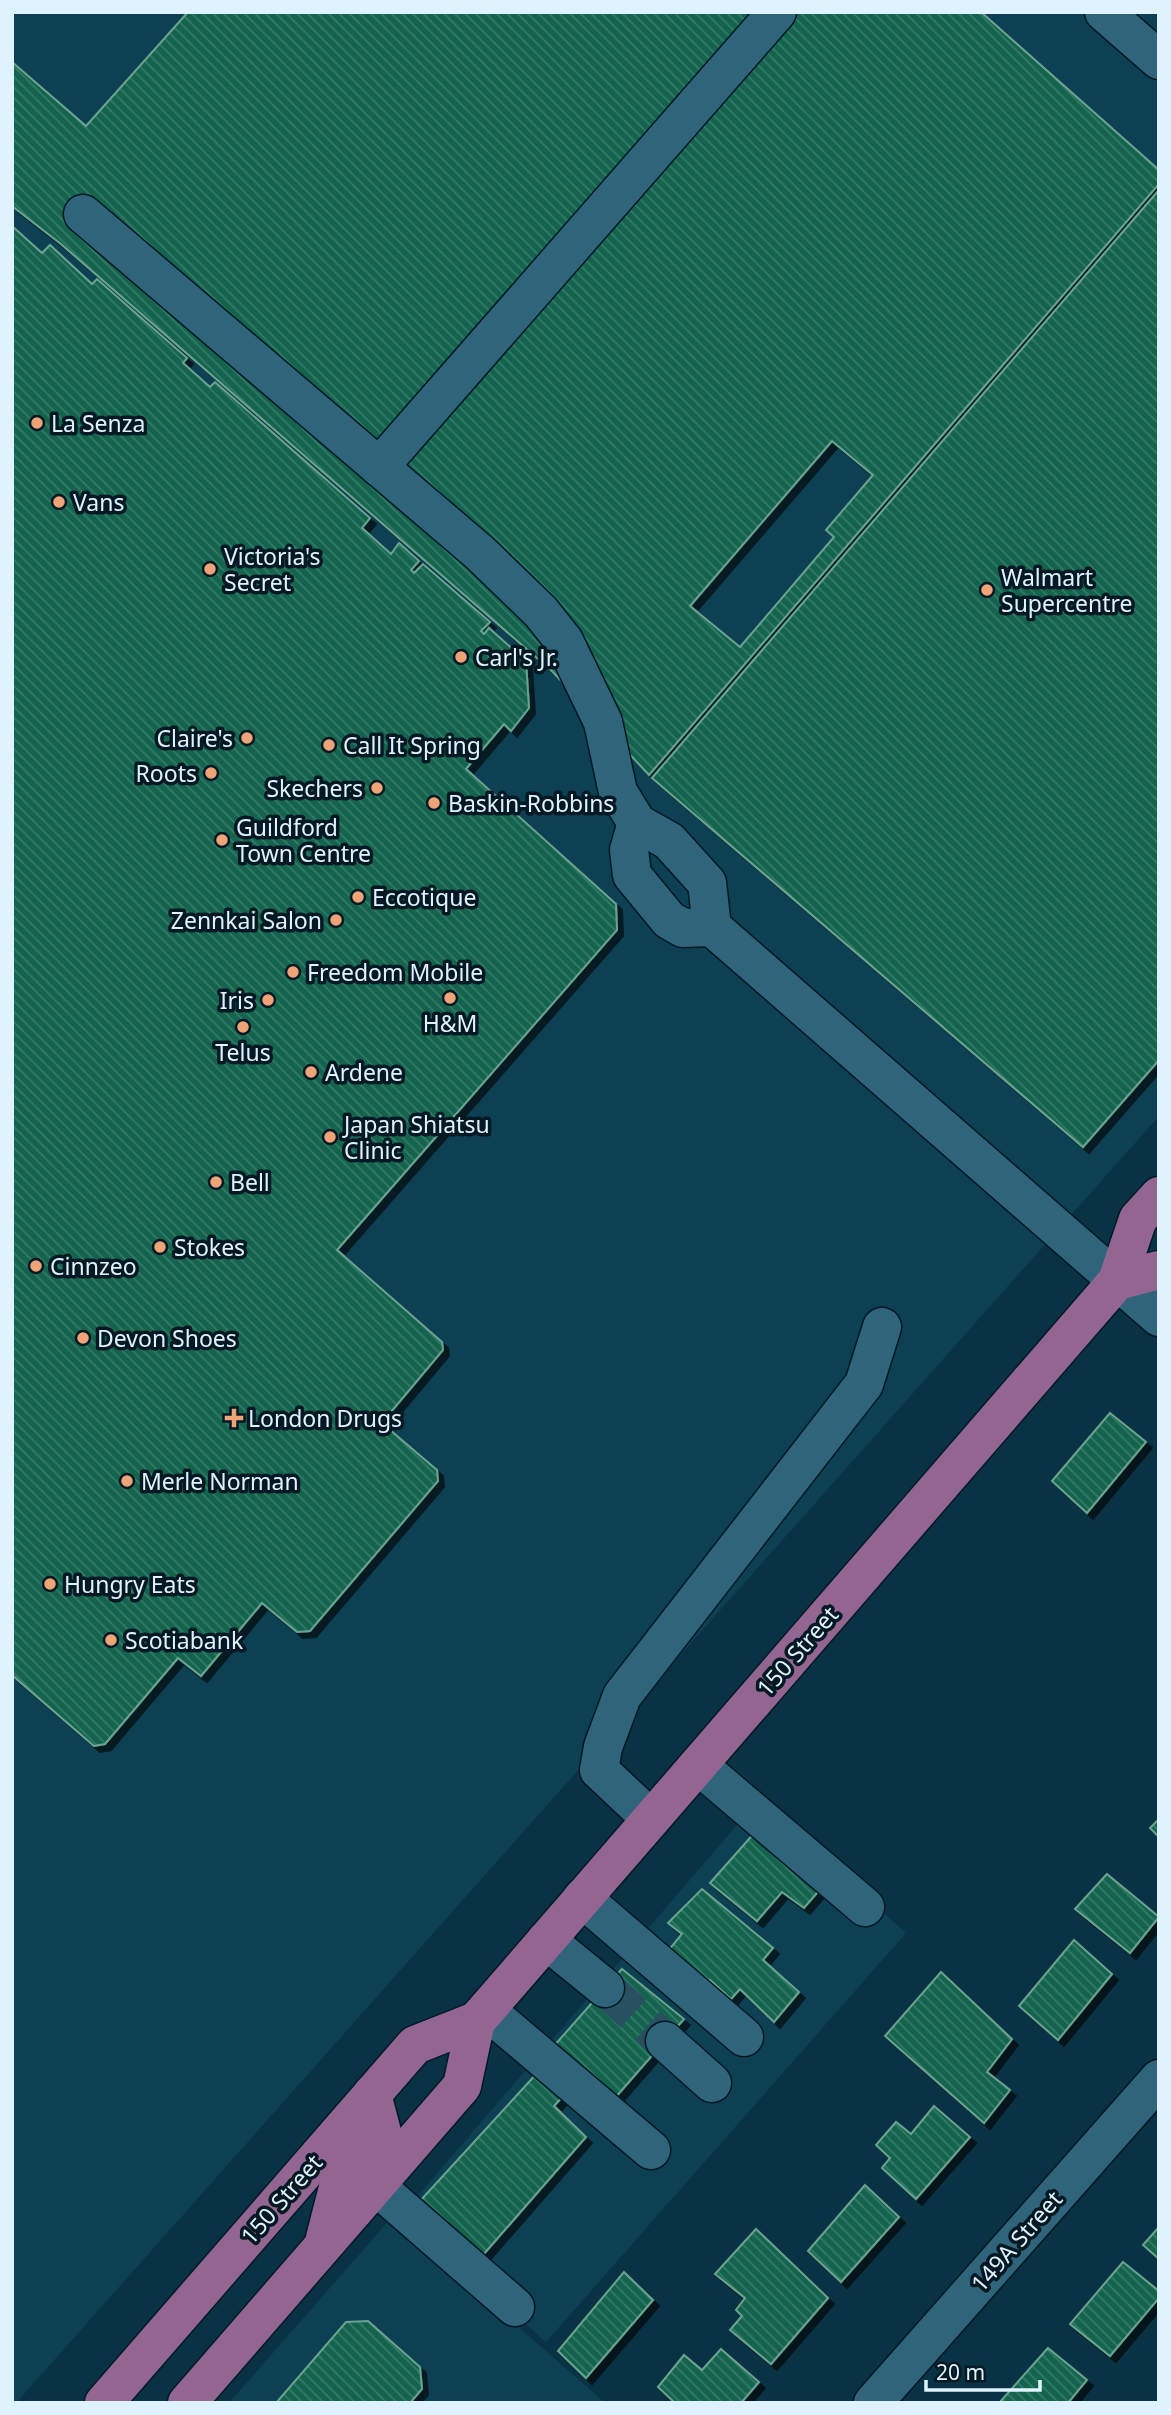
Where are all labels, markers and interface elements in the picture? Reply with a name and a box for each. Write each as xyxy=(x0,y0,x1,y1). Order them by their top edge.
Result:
place label: La Senza xyxy=(51,407,145,439)
marker: La Senza xyxy=(29,415,45,431)
place label: Vans xyxy=(73,486,124,518)
marker: Vans xyxy=(51,494,67,510)
place label: Victoria's Secret xyxy=(224,540,321,598)
marker: Victoria's Secret xyxy=(202,561,218,577)
place label: Walmart Supercentre xyxy=(1001,561,1133,619)
marker: Walmart Supercentre xyxy=(979,582,995,598)
place label: Carl's Jr. xyxy=(475,641,558,673)
marker: Carl's Jr. xyxy=(453,649,469,665)
place label: Claire's xyxy=(156,722,233,754)
place label: Call It Spring xyxy=(343,729,481,761)
marker: Claire's xyxy=(239,730,255,746)
marker: Call It Spring xyxy=(321,737,337,753)
place label: Roots xyxy=(136,757,197,789)
marker: Roots xyxy=(203,765,219,781)
place label: Skechers xyxy=(266,772,363,804)
marker: Skechers xyxy=(369,780,385,796)
place label: Baskin-Robbins xyxy=(448,787,614,819)
marker: Baskin-Robbins xyxy=(426,795,442,811)
place label: Guildford Town Centre xyxy=(236,811,371,869)
marker: Guildford Town Centre xyxy=(214,832,230,848)
place label: Eccotique xyxy=(372,881,476,913)
marker: Eccotique xyxy=(350,889,366,905)
place label: Zennkai Salon xyxy=(171,904,322,936)
marker: Zennkai Salon xyxy=(328,912,344,928)
place label: Freedom Mobile xyxy=(307,956,483,988)
marker: Freedom Mobile xyxy=(285,964,301,980)
place label: Iris xyxy=(220,984,254,1016)
marker: H&M xyxy=(442,990,458,1006)
marker: Iris xyxy=(260,992,276,1008)
place label: H&M xyxy=(423,1007,477,1039)
marker: Telus xyxy=(235,1019,251,1035)
place label: Telus xyxy=(215,1036,271,1068)
place label: Ardene xyxy=(325,1056,403,1088)
marker: Ardene xyxy=(303,1064,319,1080)
place label: Japan Shiatsu Clinic xyxy=(342,1108,490,1166)
marker: Japan Shiatsu Clinic xyxy=(322,1129,338,1145)
place label: Bell xyxy=(230,1166,270,1198)
marker: Bell xyxy=(208,1174,224,1190)
place label: Stokes xyxy=(174,1231,245,1263)
marker: Stokes xyxy=(152,1239,168,1255)
place label: Cinnzeo xyxy=(50,1250,137,1282)
marker: Cinnzeo xyxy=(28,1258,44,1274)
place label: Devon Shoes xyxy=(97,1322,237,1354)
marker: Devon Shoes xyxy=(75,1330,91,1346)
place label: London Drugs xyxy=(248,1402,402,1434)
marker: London Drugs xyxy=(226,1410,242,1426)
place label: Merle Norman xyxy=(141,1465,299,1497)
marker: Merle Norman xyxy=(119,1473,135,1489)
place label: Hungry Eats xyxy=(64,1568,196,1600)
marker: Hungry Eats xyxy=(42,1576,58,1592)
street label: 150 Street xyxy=(749,1599,845,1703)
place label: Scotiabank xyxy=(125,1624,244,1656)
marker: Scotiabank xyxy=(103,1632,119,1648)
street label: 150 Street xyxy=(233,2147,329,2251)
street label: 149A Street xyxy=(963,2184,1069,2298)
scale bar xyxy=(926,2348,1040,2392)
text: 20 m xyxy=(936,2358,985,2386)

